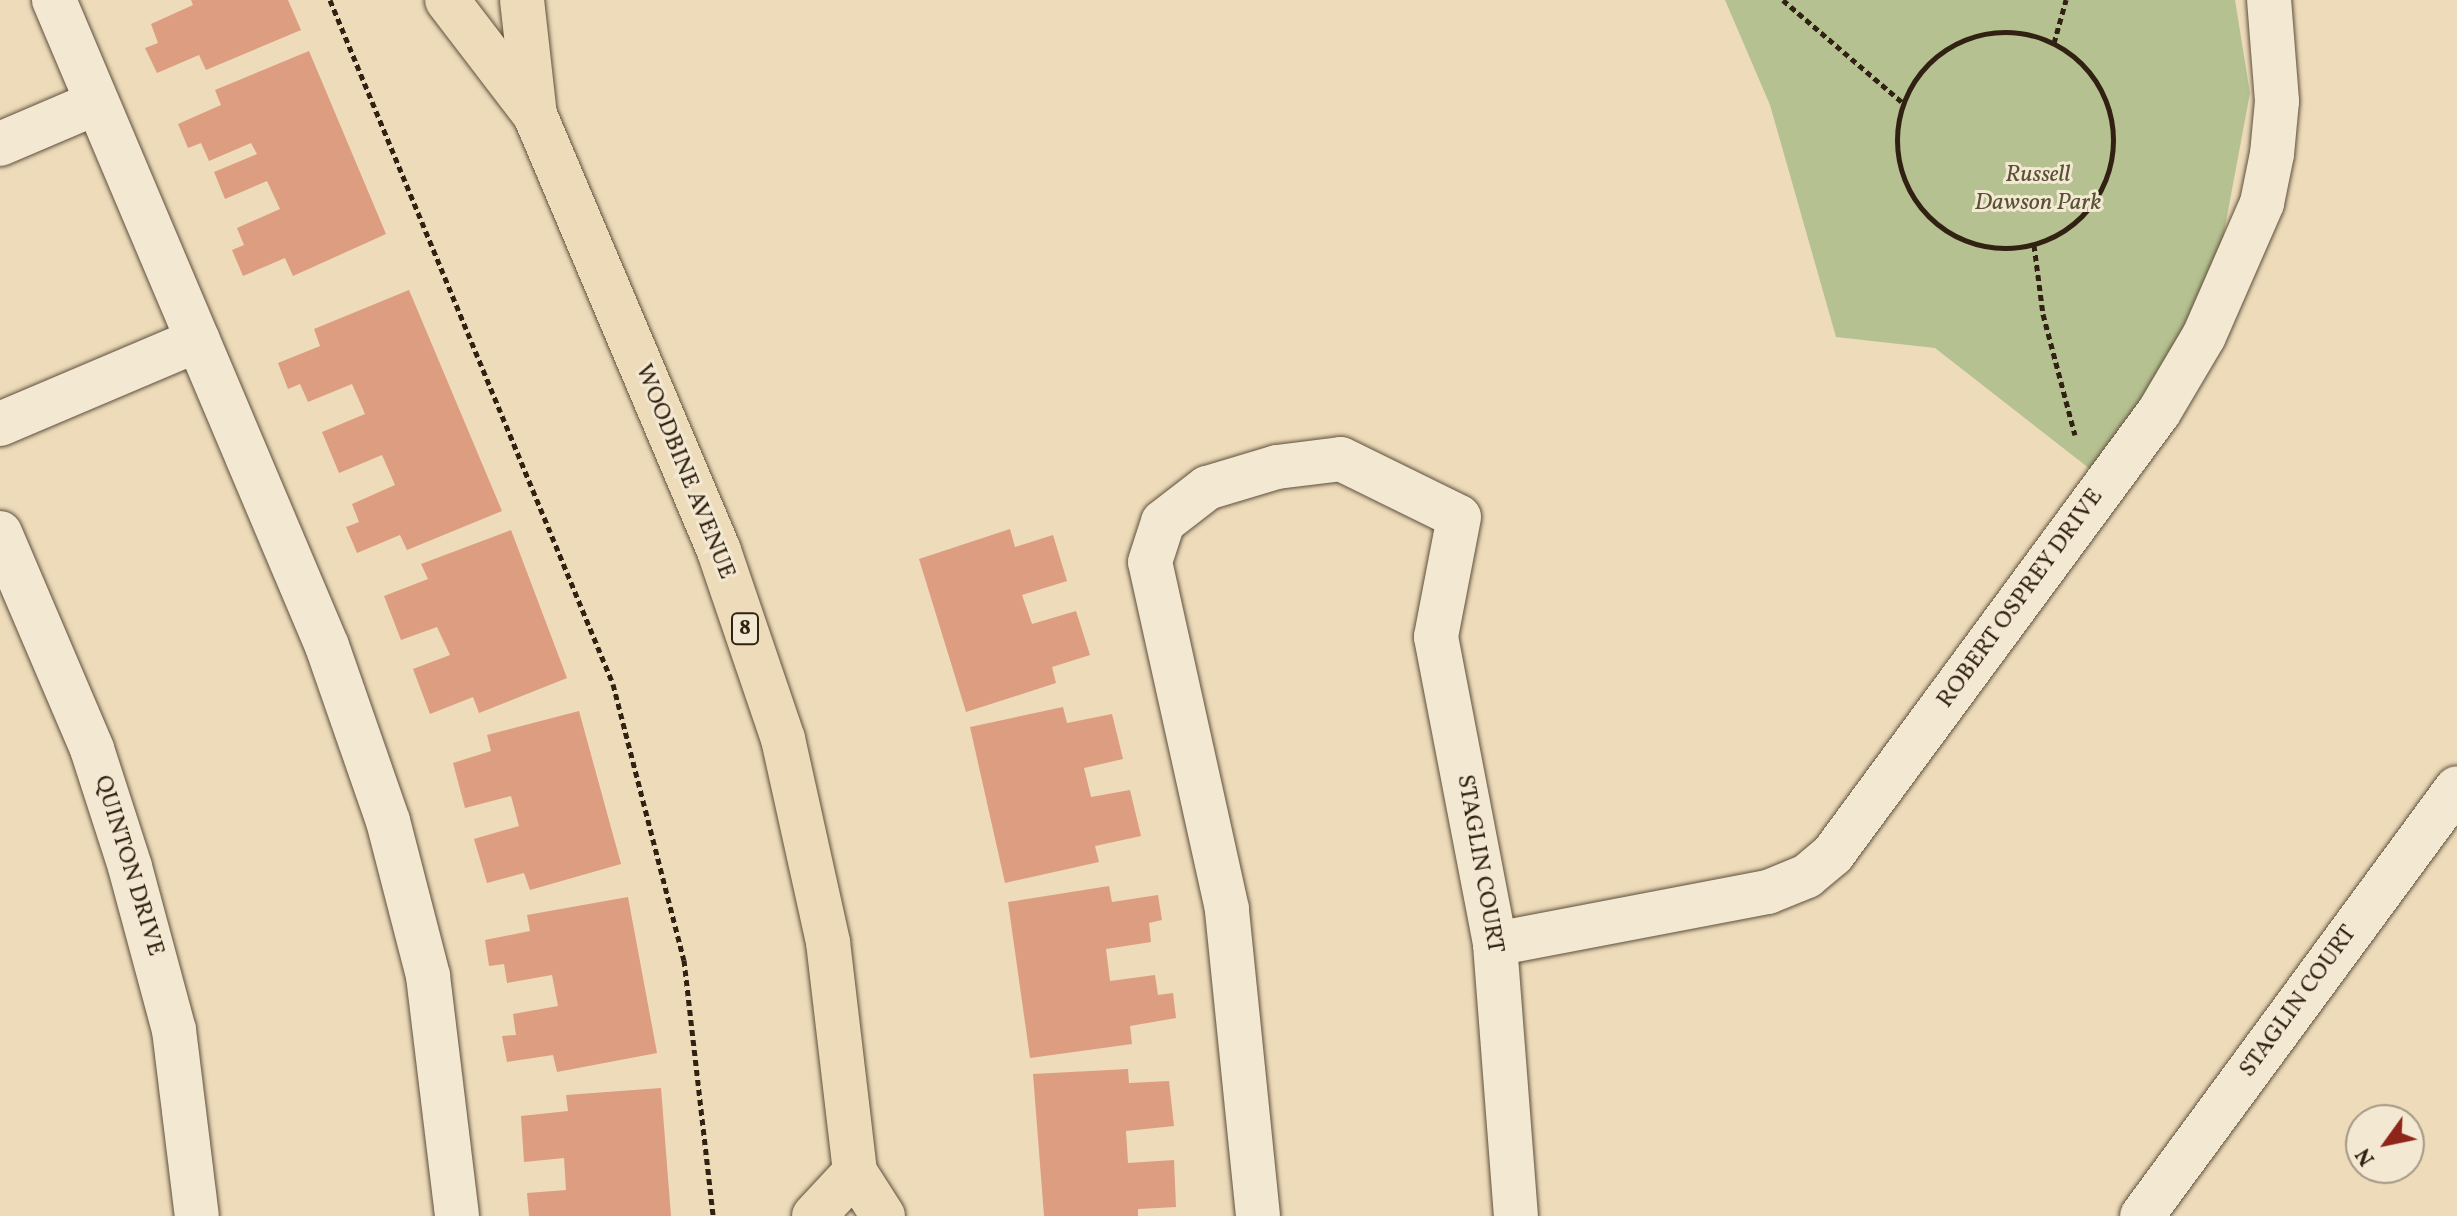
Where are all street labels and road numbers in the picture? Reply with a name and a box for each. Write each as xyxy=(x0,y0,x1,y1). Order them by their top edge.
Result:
street label: WOODBINE AVENUE xyxy=(628,360,740,584)
street label: ROBERT OSPREY DRIVE xyxy=(1931,483,2111,715)
road number: 8 xyxy=(731,611,759,647)
street label: QUINTON DRIVE xyxy=(87,772,169,960)
street label: STAGLIN COURT xyxy=(1449,772,1509,956)
street label: STAGLIN COURT xyxy=(2234,920,2364,1084)

